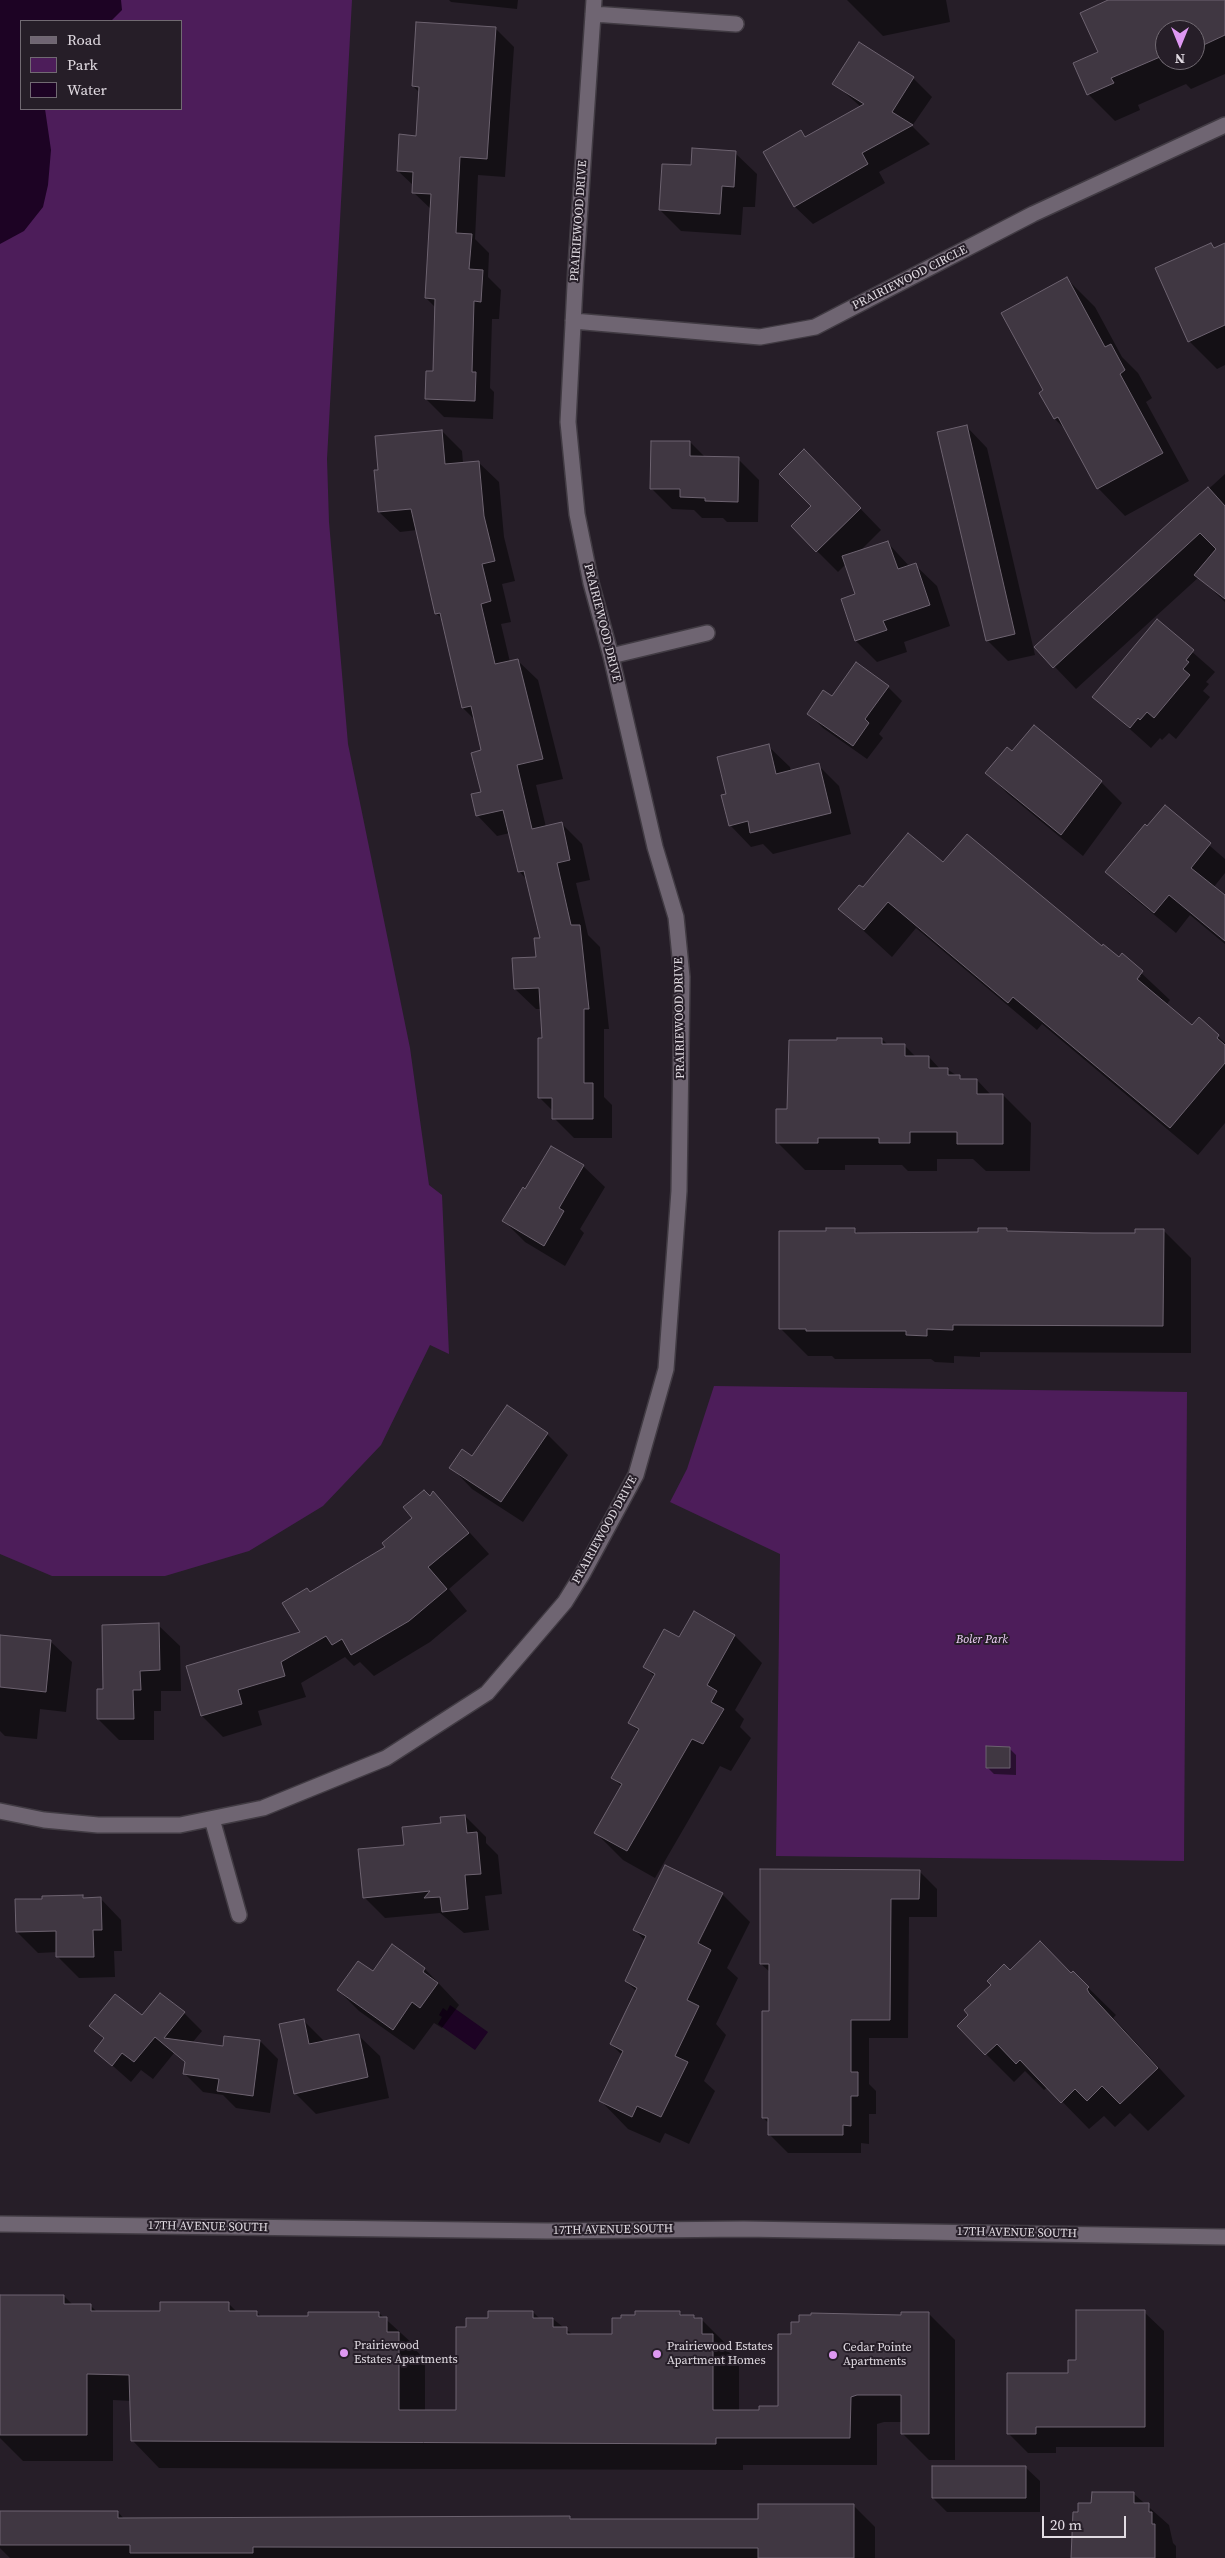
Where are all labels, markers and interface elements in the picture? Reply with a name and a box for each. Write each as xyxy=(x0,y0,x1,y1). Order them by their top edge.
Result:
legend xyxy=(20,20,182,110)
north arrow xyxy=(1155,20,1205,70)
text: Road xyxy=(67,29,101,50)
text: N xyxy=(1175,49,1185,69)
text: Park xyxy=(67,54,98,75)
text: Water xyxy=(67,79,107,100)
street label: PRAIRIEWOOD DRIVE xyxy=(568,160,590,282)
street label: PRAIRIEWOOD CIRCLE xyxy=(850,243,970,313)
street label: PRAIRIEWOOD DRIVE xyxy=(580,562,624,684)
street label: PRAIRIEWOOD DRIVE xyxy=(672,957,688,1079)
street label: PRAIRIEWOOD DRIVE xyxy=(569,1473,641,1587)
park label: Boler Park xyxy=(956,1633,1008,1647)
street label: 17TH AVENUE SOUTH xyxy=(148,2219,268,2235)
street label: 17TH AVENUE SOUTH xyxy=(553,2222,673,2238)
street label: 17TH AVENUE SOUTH xyxy=(957,2225,1077,2241)
place label: Prairiewood Estates Apartments xyxy=(354,2339,458,2367)
place label: Prairiewood Estates Apartment Homes xyxy=(667,2340,773,2368)
place label: Cedar Pointe Apartments xyxy=(843,2341,912,2369)
marker: Prairiewood Estates Apartments xyxy=(338,2347,350,2359)
marker: Prairiewood Estates Apartment Homes xyxy=(651,2348,663,2360)
marker: Cedar Pointe Apartments xyxy=(827,2349,839,2361)
scale bar xyxy=(1045,2506,1129,2538)
text: 20 m xyxy=(1050,2514,1082,2535)

